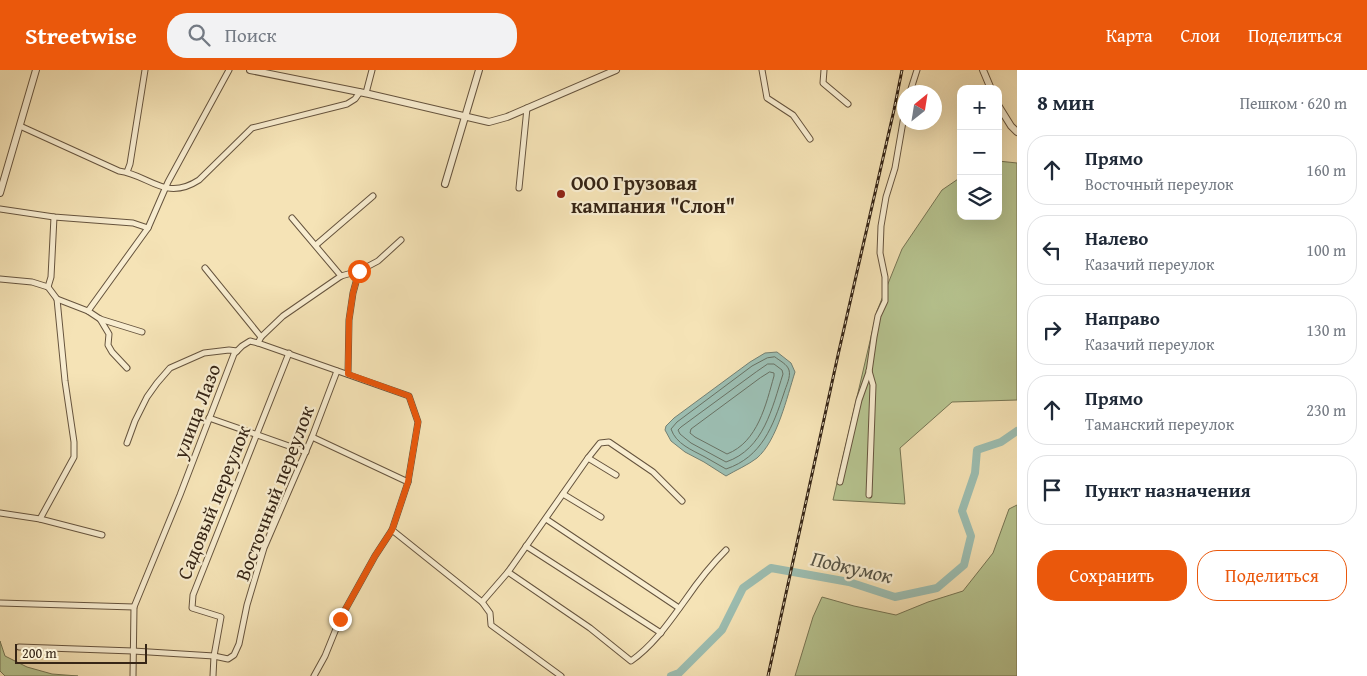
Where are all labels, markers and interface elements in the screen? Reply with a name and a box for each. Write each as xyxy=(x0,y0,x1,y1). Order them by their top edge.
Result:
search box xyxy=(167,13,517,58)
text: Streetwise xyxy=(25,18,137,53)
icon: search xyxy=(185,21,213,49)
text: Поиск xyxy=(225,21,276,49)
text: Карта xyxy=(1106,22,1153,49)
text: Слои xyxy=(1181,22,1220,49)
text: Поделиться xyxy=(1248,22,1342,49)
north arrow xyxy=(897,85,942,130)
map controls xyxy=(957,85,1002,220)
button: + xyxy=(957,85,1002,130)
text: 8 мин xyxy=(1037,87,1094,118)
text: Пешком · 620 m xyxy=(1240,91,1347,115)
button: − xyxy=(957,130,1002,175)
text: Прямо xyxy=(1085,144,1143,172)
icon: ahead xyxy=(1038,156,1066,184)
text: 160 m xyxy=(1306,158,1346,182)
place label: ООО Грузовая кампания "Слон" xyxy=(571,168,735,220)
text: Восточный переулок xyxy=(1085,172,1233,196)
button: layers xyxy=(957,175,1002,220)
marker: ООО Грузовая кампания "Слон" xyxy=(555,188,567,200)
text: Налево xyxy=(1085,224,1148,252)
icon: left xyxy=(1038,236,1066,264)
text: 100 m xyxy=(1306,238,1346,262)
text: Казачий переулок xyxy=(1085,252,1214,276)
route start xyxy=(348,260,371,283)
text: Направо xyxy=(1085,304,1160,332)
icon: right xyxy=(1038,316,1066,344)
text: 130 m xyxy=(1306,318,1346,342)
text: Казачий переулок xyxy=(1085,332,1214,356)
street label: улица Лазо xyxy=(164,359,227,464)
text: Прямо xyxy=(1085,384,1143,412)
icon: ahead xyxy=(1038,396,1066,424)
text: 230 m xyxy=(1306,398,1346,422)
street label: Восточный переулок xyxy=(227,401,321,585)
text: Таманский переулок xyxy=(1085,412,1234,436)
street label: Садовый переулок xyxy=(169,420,257,584)
icon: arrive xyxy=(1038,476,1066,504)
text: Пункт назначения xyxy=(1085,476,1251,504)
water label: Подкумок xyxy=(808,543,896,591)
button: Сохранить xyxy=(1037,550,1187,601)
button: Поделиться xyxy=(1197,550,1347,601)
route end xyxy=(329,608,352,631)
scale bar xyxy=(15,641,148,664)
text: 200 m xyxy=(22,643,57,663)

